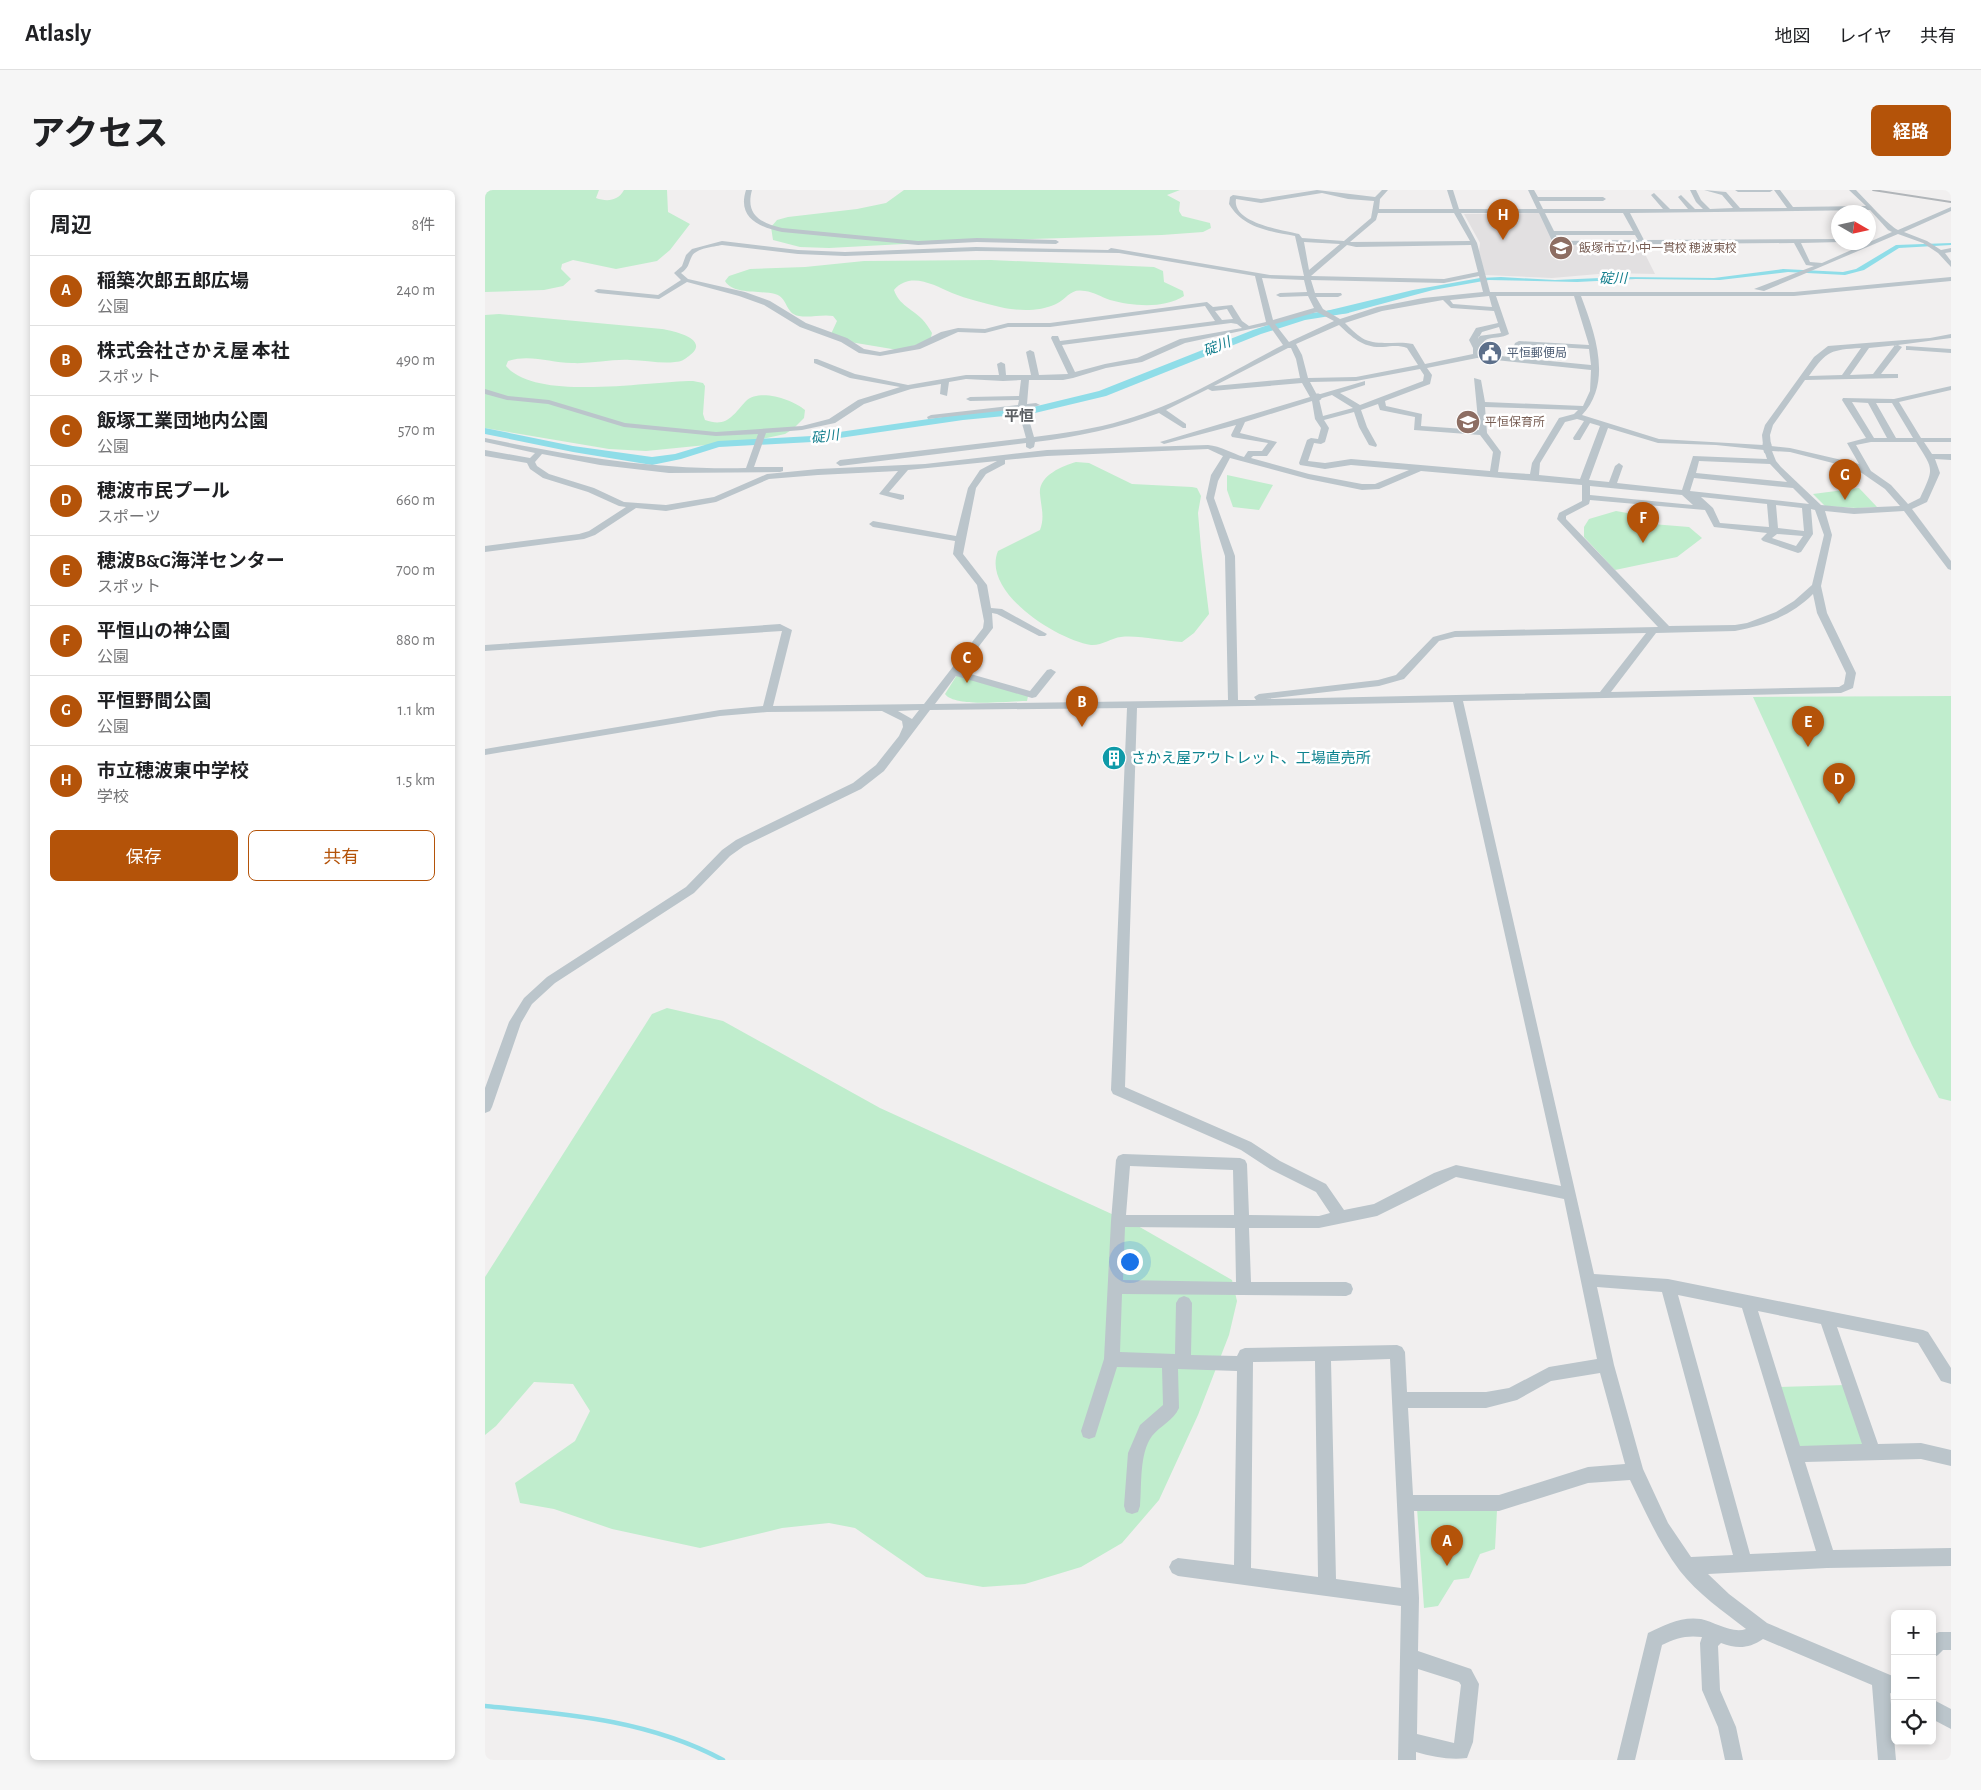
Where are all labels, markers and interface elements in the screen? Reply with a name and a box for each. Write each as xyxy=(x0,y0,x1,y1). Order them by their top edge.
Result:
text: Atlasly xyxy=(25,22,91,46)
text: 地図 xyxy=(1775,28,1811,46)
text: レイヤ xyxy=(1839,28,1892,46)
text: 共有 xyxy=(1920,28,1956,46)
button: 経路 xyxy=(1871,105,1951,156)
text: アクセス xyxy=(30,117,168,152)
pin: H xyxy=(1487,199,1519,240)
north arrow xyxy=(1831,205,1876,250)
text: 周辺 xyxy=(50,215,92,236)
text: 8件 xyxy=(411,217,435,233)
school or university icon: 飯塚市立小中一貫校 穂波東校 xyxy=(1548,235,1574,261)
place label: 飯塚市立小中一貫校 穂波東校 xyxy=(1579,242,1737,254)
water label: 碇川 xyxy=(1599,271,1629,286)
text: 稲築次郎五郎広場 xyxy=(97,272,249,291)
text: A xyxy=(61,282,71,298)
text: 240 m xyxy=(396,282,435,298)
text: 公園 xyxy=(97,299,129,315)
water label: 碇川 xyxy=(1201,334,1234,359)
public building icon: 平恒郵便局 xyxy=(1477,340,1503,366)
text: 株式会社さかえ屋 本社 xyxy=(97,342,290,361)
place label: 平恒郵便局 xyxy=(1507,346,1567,359)
text: B xyxy=(61,352,71,368)
text: 490 m xyxy=(396,352,435,368)
text: スポット xyxy=(97,369,161,385)
district label: 平恒 xyxy=(1004,408,1034,424)
school or university icon: 平恒保育所 xyxy=(1455,409,1481,435)
text: 飯塚工業団地内公園 xyxy=(97,412,268,431)
place label: 平恒保育所 xyxy=(1485,415,1545,428)
text: C xyxy=(62,422,70,438)
text: 570 m xyxy=(398,422,435,438)
water label: 碇川 xyxy=(810,427,842,446)
text: 公園 xyxy=(97,439,129,455)
pin: G xyxy=(1829,459,1861,500)
text: 穂波市民プール xyxy=(97,482,230,501)
text: D xyxy=(61,492,71,508)
text: 660 m xyxy=(396,492,435,508)
pin: F xyxy=(1627,502,1659,543)
text: スポーツ xyxy=(97,509,161,525)
text: 穂波B&G海洋センター xyxy=(97,552,285,571)
text: E xyxy=(62,562,70,578)
text: 700 m xyxy=(396,562,435,578)
text: スポット xyxy=(97,579,161,595)
text: 平恒山の神公園 xyxy=(97,622,230,641)
text: F xyxy=(62,632,70,648)
text: 880 m xyxy=(396,632,435,648)
pin: C xyxy=(951,642,983,683)
text: 公園 xyxy=(97,649,129,665)
pin: B xyxy=(1066,686,1098,727)
text: 平恒野間公園 xyxy=(97,692,211,711)
text: G xyxy=(61,702,71,718)
text: 1.1 km xyxy=(398,702,435,718)
pin: E xyxy=(1792,706,1824,747)
text: 公園 xyxy=(97,719,129,735)
building icon: さかえ屋アウトレット、工場直売所 xyxy=(1101,745,1127,771)
place label: さかえ屋アウトレット、工場直売所 xyxy=(1131,749,1371,766)
text: 市立穂波東中学校 xyxy=(97,762,249,781)
pin: D xyxy=(1823,763,1855,804)
text: H xyxy=(60,772,72,788)
text: 1.5 km xyxy=(396,772,435,788)
text: 学校 xyxy=(97,789,129,805)
button: 保存 xyxy=(50,830,238,881)
button: 共有 xyxy=(248,830,435,881)
your location xyxy=(1117,1249,1143,1275)
pin: A xyxy=(1431,1525,1463,1566)
map controls xyxy=(1891,1610,1936,1745)
button: + xyxy=(1891,1610,1936,1655)
button: − xyxy=(1891,1655,1936,1700)
button: locate xyxy=(1891,1700,1936,1745)

